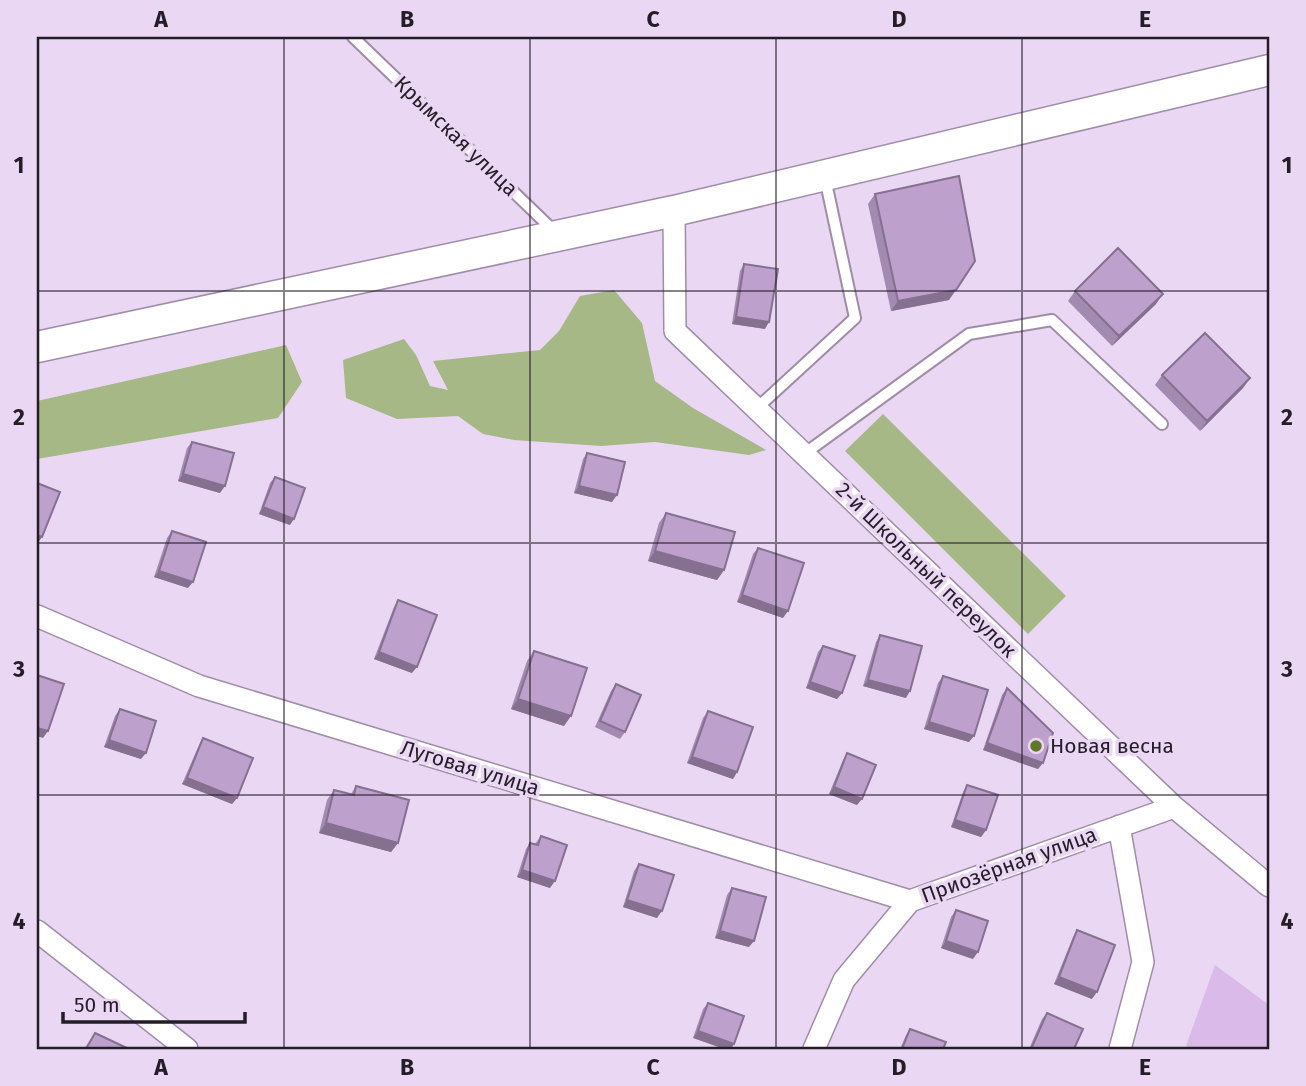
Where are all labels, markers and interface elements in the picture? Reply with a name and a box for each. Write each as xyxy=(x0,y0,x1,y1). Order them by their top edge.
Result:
text: A xyxy=(153,5,168,33)
text: B xyxy=(400,5,414,33)
text: C xyxy=(646,5,660,33)
text: D xyxy=(892,5,907,33)
text: E xyxy=(1139,5,1151,33)
street label: Крымская улица xyxy=(389,70,523,202)
text: 1 xyxy=(14,151,24,179)
text: 1 xyxy=(1282,151,1292,179)
text: 2 xyxy=(13,403,25,431)
text: 2 xyxy=(1281,403,1293,431)
street label: 2-й Школьный переулок xyxy=(830,477,1022,663)
text: 3 xyxy=(12,655,25,683)
text: 3 xyxy=(1280,655,1293,683)
place label: Новая весна xyxy=(1050,733,1174,759)
street label: Луговая улица xyxy=(398,735,542,801)
marker: Новая весна xyxy=(1028,738,1044,754)
street label: Приозёрная улица xyxy=(918,821,1100,909)
text: 4 xyxy=(13,907,26,935)
text: 4 xyxy=(1281,907,1294,935)
scale bar xyxy=(63,981,245,1025)
text: 50 m xyxy=(74,992,120,1018)
text: A xyxy=(153,1053,168,1081)
text: B xyxy=(400,1053,414,1081)
text: C xyxy=(646,1053,660,1081)
text: D xyxy=(892,1053,907,1081)
text: E xyxy=(1139,1053,1151,1081)

